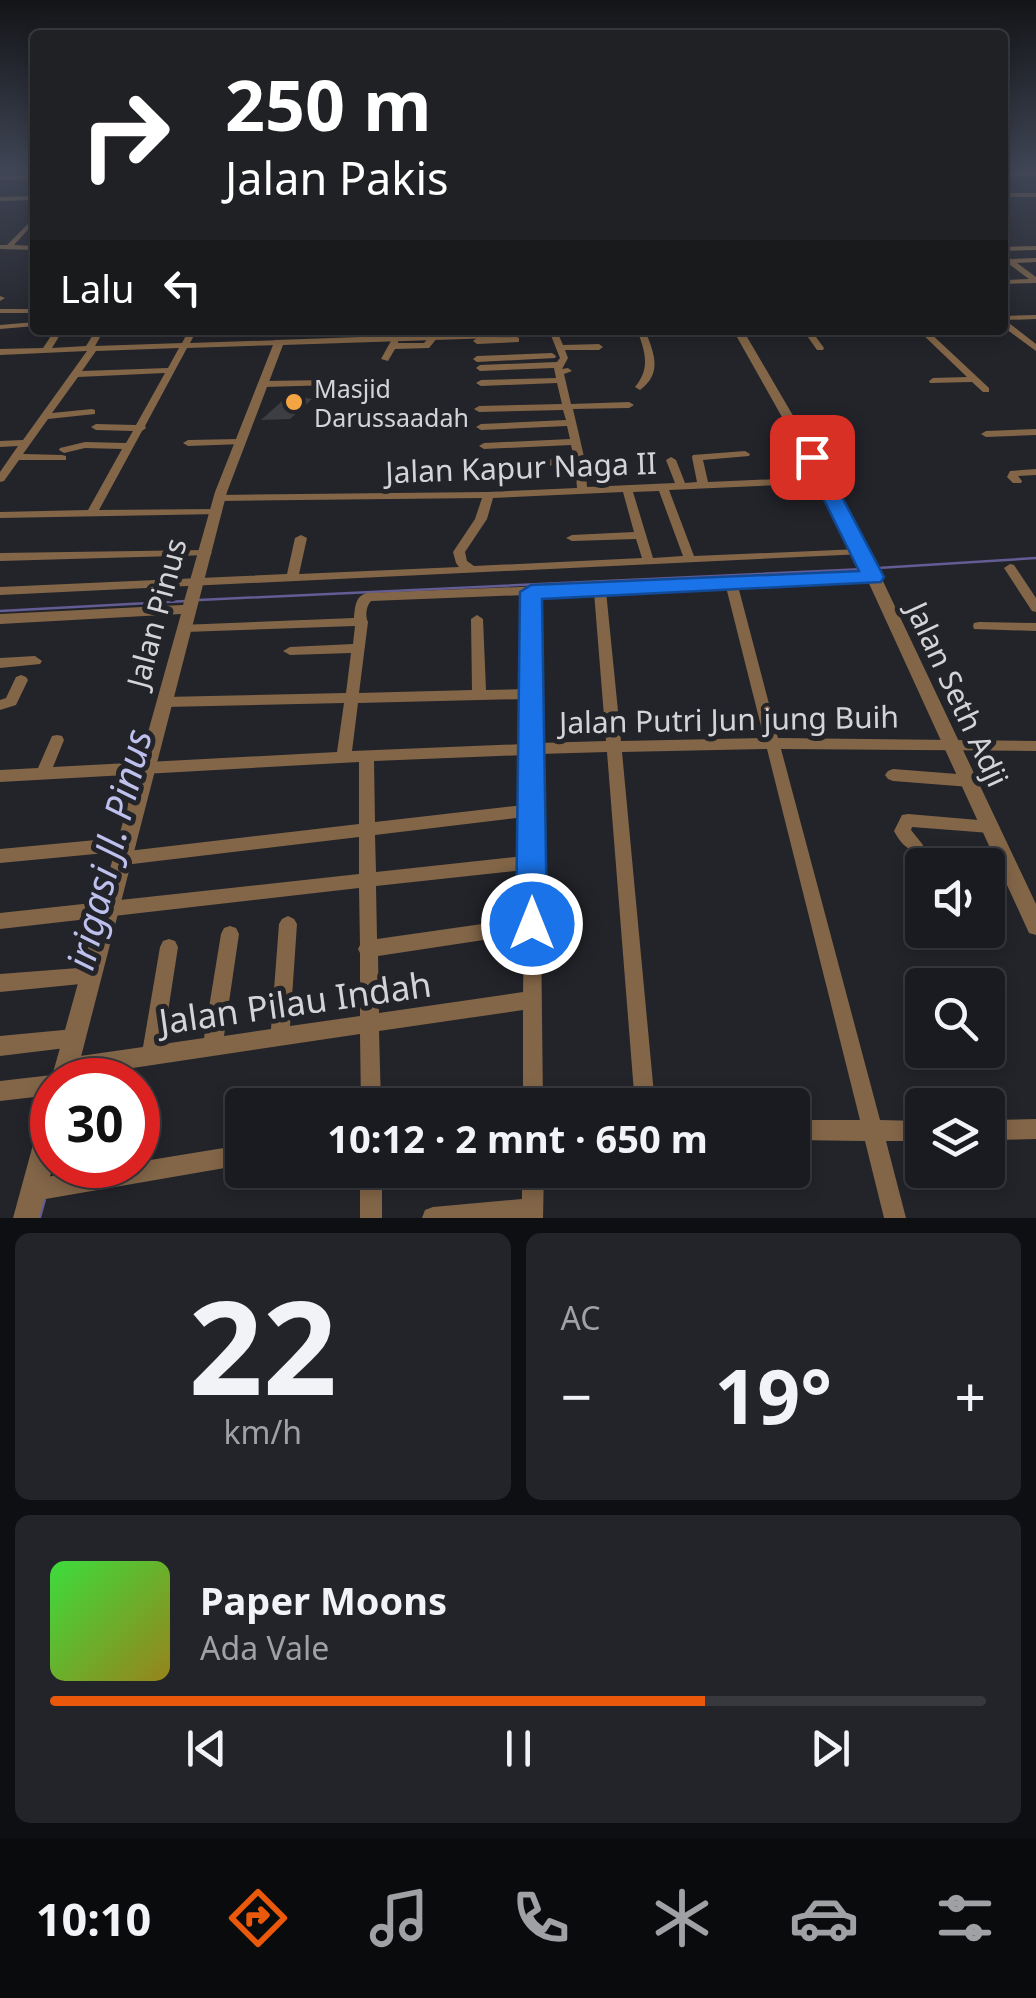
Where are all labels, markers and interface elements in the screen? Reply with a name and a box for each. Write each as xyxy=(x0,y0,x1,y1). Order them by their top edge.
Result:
text: 250 m xyxy=(225,56,432,152)
icon: right xyxy=(60,70,190,200)
text: Jalan Pakis xyxy=(225,147,449,208)
icon: left xyxy=(155,260,210,315)
text: Lalu xyxy=(60,262,135,314)
place label: Masjid Darussaadah xyxy=(314,371,469,434)
marker: Masjid Darussaadah xyxy=(283,391,305,413)
pin xyxy=(770,415,855,500)
icon: arrive xyxy=(785,430,840,485)
street label: Jalan Kapur Naga II xyxy=(382,442,657,492)
street label: Jalan Pinus xyxy=(116,534,196,695)
street label: Jalan Seth Adji xyxy=(896,592,1019,793)
street label: Jalan Putri Jun jung Buih xyxy=(556,696,899,743)
water label: irigasi Jl. Pinus xyxy=(53,723,163,975)
map controls xyxy=(905,848,1005,1188)
button: sound xyxy=(905,848,1005,948)
position arrow xyxy=(480,872,584,976)
street label: Jalan Pilau Indah xyxy=(153,960,434,1045)
button: search xyxy=(905,968,1005,1068)
speed limit sign: 30 xyxy=(30,1058,160,1188)
button: layers xyxy=(905,1088,1005,1188)
text: 10:12 · 2 mnt · 650 m xyxy=(327,1112,708,1164)
text: 22 xyxy=(188,1256,337,1433)
text: AC xyxy=(561,1296,601,1339)
text: 19° xyxy=(714,1344,832,1446)
text: − xyxy=(561,1358,592,1433)
text: + xyxy=(955,1358,986,1433)
text: km/h xyxy=(223,1410,302,1453)
text: Paper Moons xyxy=(200,1574,447,1626)
text: Ada Vale xyxy=(200,1626,329,1669)
icon: previous xyxy=(179,1721,234,1776)
icon: pause xyxy=(491,1721,546,1776)
icon: next xyxy=(803,1721,858,1776)
icon: directions xyxy=(223,1883,293,1953)
icon: music xyxy=(364,1883,434,1953)
icon: phone xyxy=(506,1883,576,1953)
icon: climate xyxy=(647,1883,717,1953)
icon: car xyxy=(789,1883,859,1953)
icon: filters xyxy=(930,1883,1000,1953)
text: 10:10 xyxy=(36,1888,151,1949)

